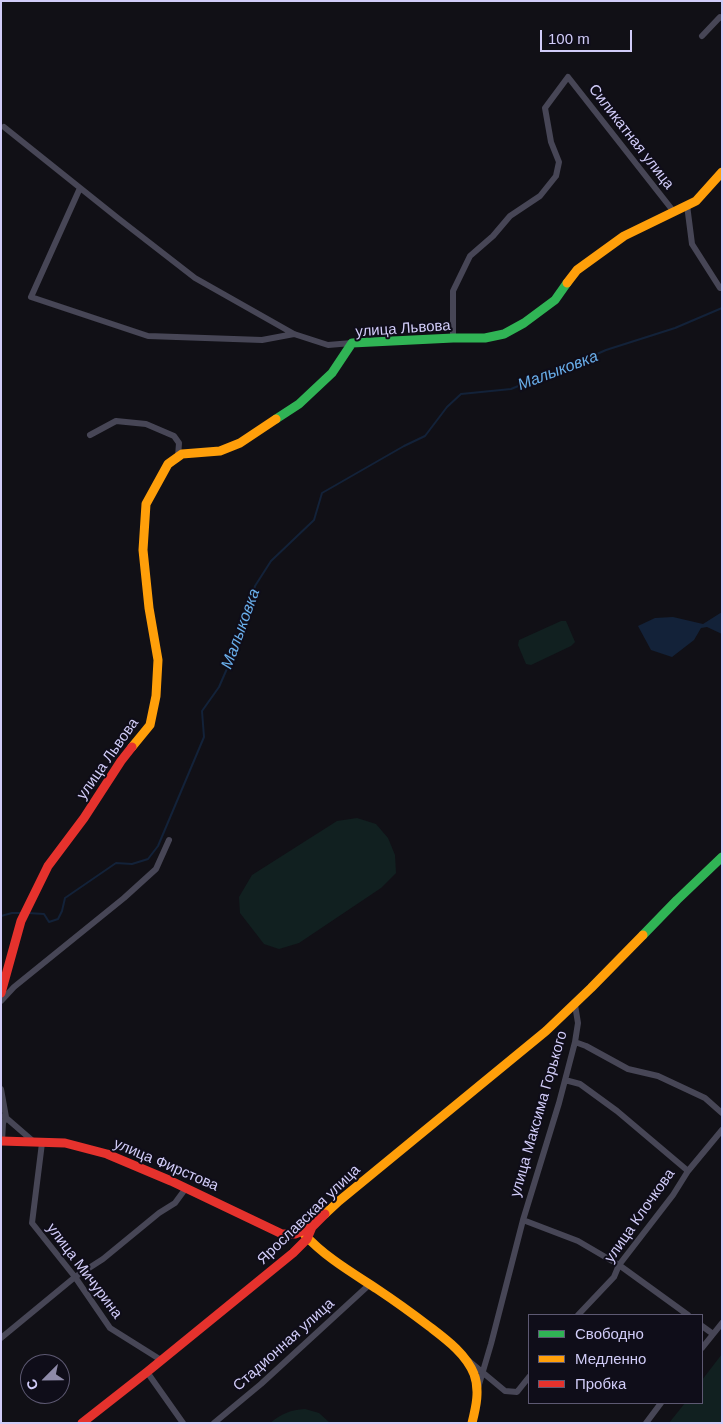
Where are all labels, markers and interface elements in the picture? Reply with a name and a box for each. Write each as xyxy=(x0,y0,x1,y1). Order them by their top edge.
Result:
scale bar xyxy=(543,20,636,52)
text: 100 m xyxy=(548,30,590,47)
street label: Силикатная улица xyxy=(584,81,678,193)
street label: улица Львова xyxy=(355,317,451,341)
water label: Малыковка xyxy=(515,347,601,395)
water label: Малыковка xyxy=(218,586,264,672)
street label: улица Львова xyxy=(73,715,143,803)
street label: улица Максима Горького xyxy=(507,1029,571,1199)
street label: улица Фирстова xyxy=(111,1135,221,1195)
street label: Ярославская улица xyxy=(254,1161,364,1269)
street label: улица Клочкова xyxy=(601,1166,679,1266)
street label: улица Мичурина xyxy=(42,1220,126,1322)
street label: Стадионная улица xyxy=(230,1295,338,1395)
legend xyxy=(528,1314,703,1404)
text: Свободно xyxy=(575,1325,644,1342)
text: Медленно xyxy=(575,1350,646,1367)
north arrow xyxy=(20,1354,70,1404)
text: Пробка xyxy=(575,1375,626,1392)
text: С xyxy=(23,1377,41,1392)

